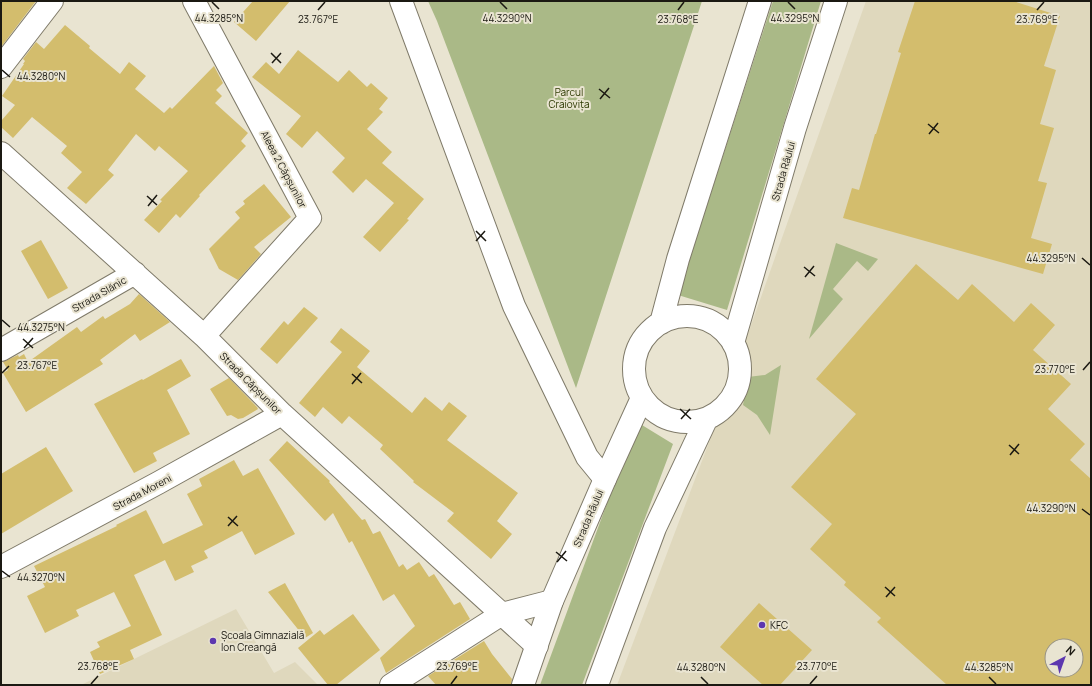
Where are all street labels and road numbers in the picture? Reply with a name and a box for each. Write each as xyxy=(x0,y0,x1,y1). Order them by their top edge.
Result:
street label: Aleea 2 Căpșunilor xyxy=(258,128,310,210)
street label: Strada Râului xyxy=(768,140,798,202)
street label: Strada Slănic xyxy=(69,273,129,315)
street label: Strada Căpșunilor xyxy=(217,349,285,417)
street label: Strada Moreni xyxy=(110,471,174,513)
street label: Strada Râului xyxy=(570,487,606,549)

